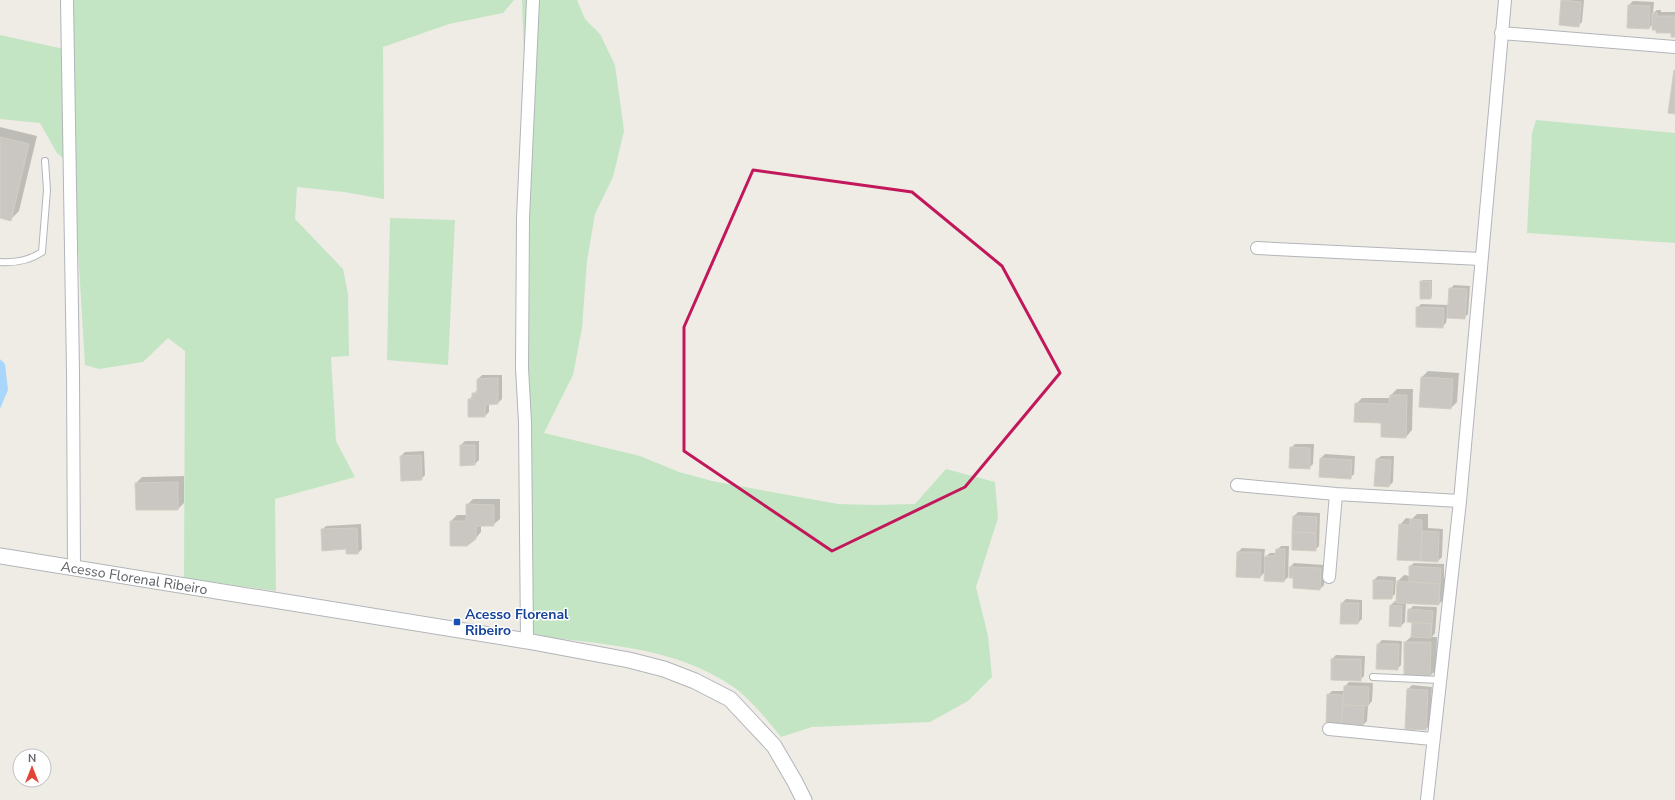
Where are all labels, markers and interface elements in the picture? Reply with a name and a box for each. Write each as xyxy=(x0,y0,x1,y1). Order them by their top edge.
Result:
street label: Acesso Florenal Ribeiro xyxy=(60,556,209,599)
place label: Acesso Florenal Ribeiro xyxy=(465,605,569,640)
marker: Acesso Florenal Ribeiro xyxy=(452,617,462,627)
north arrow xyxy=(12,748,52,788)
text: N xyxy=(28,751,36,766)

